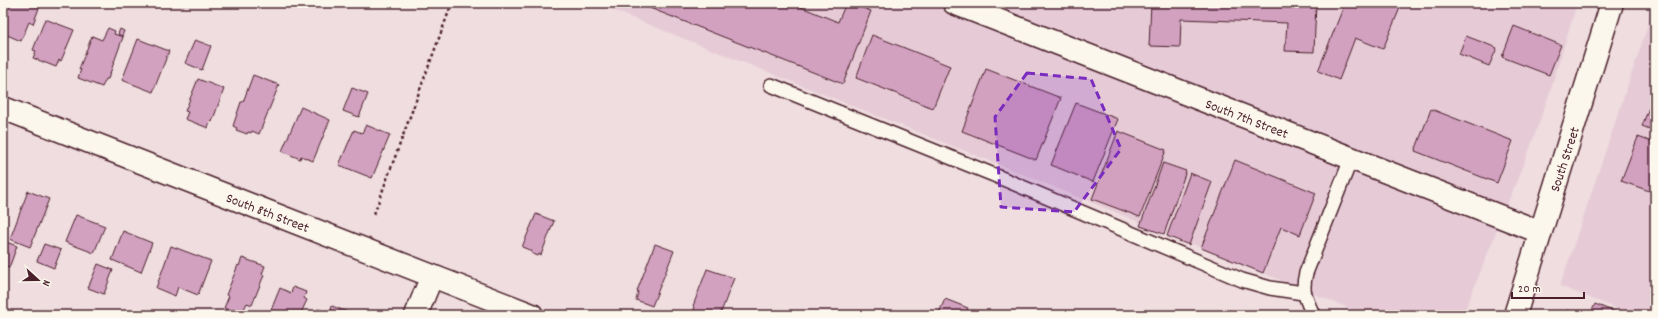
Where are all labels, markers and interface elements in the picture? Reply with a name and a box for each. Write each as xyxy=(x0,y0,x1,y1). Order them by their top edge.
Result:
street label: South 7th Street xyxy=(1202,95,1291,145)
street label: South Street xyxy=(1546,125,1586,195)
street label: South 8th Street xyxy=(223,189,312,239)
north arrow xyxy=(18,260,58,300)
scale bar xyxy=(1512,274,1584,300)
text: N xyxy=(37,277,54,289)
text: 20 m xyxy=(1518,281,1541,298)

